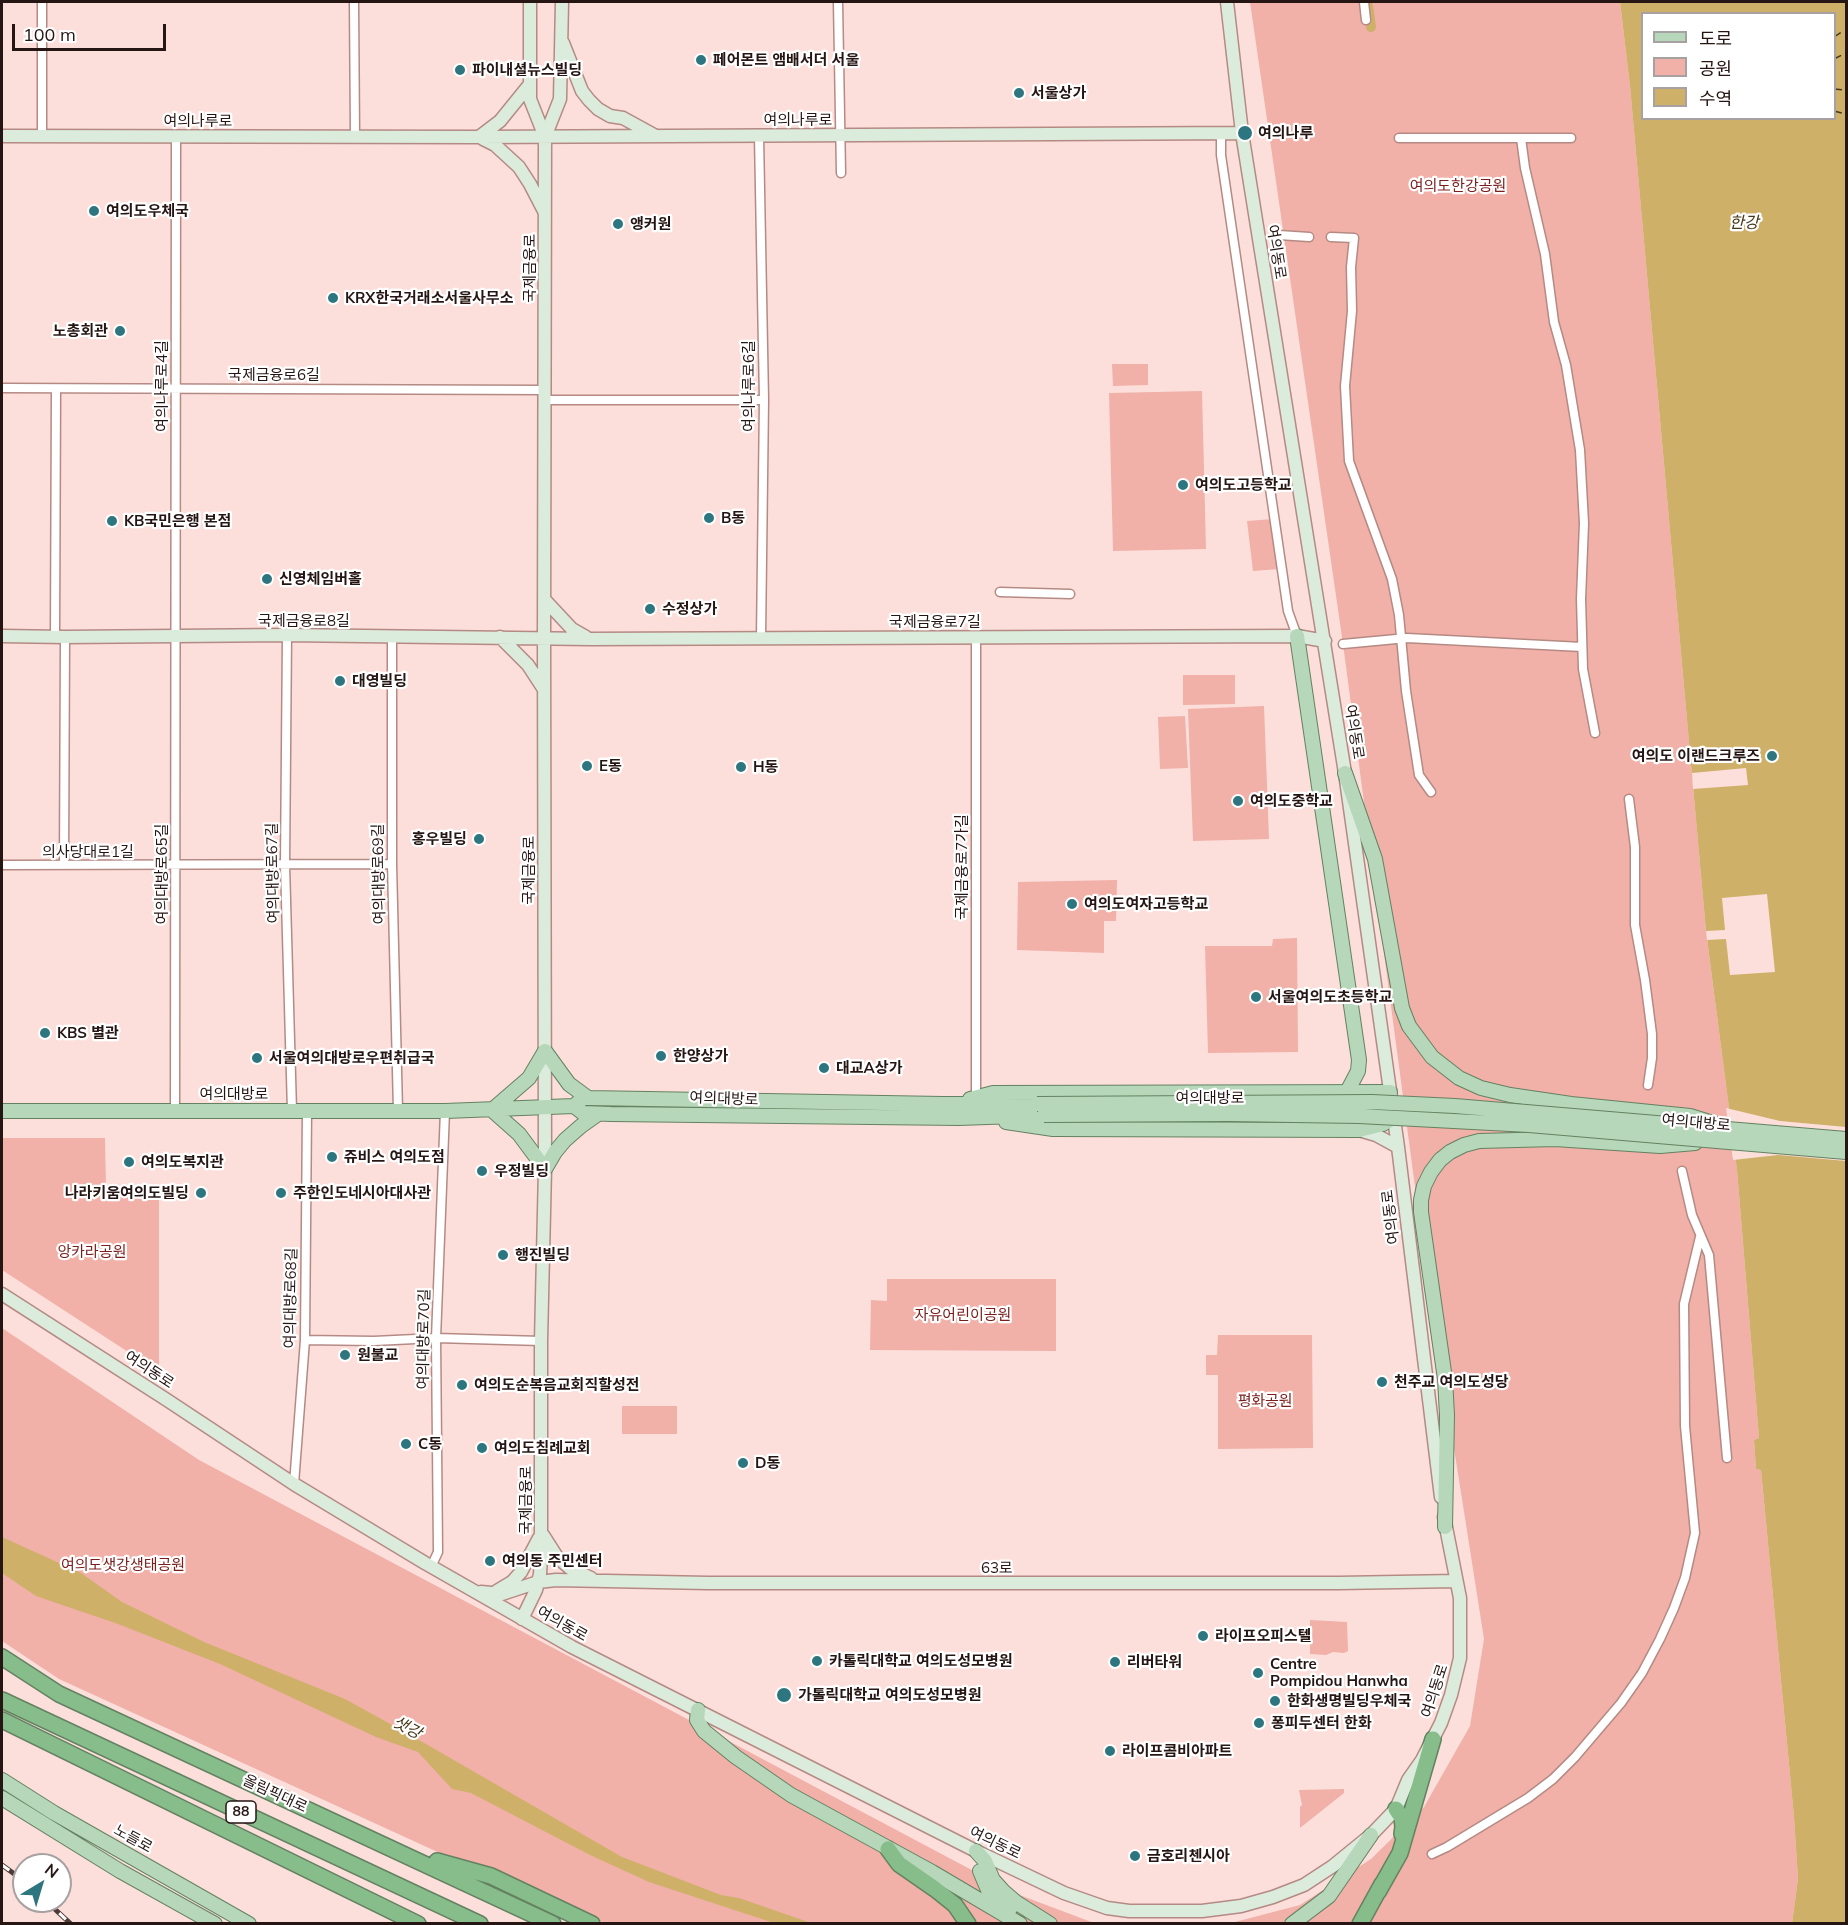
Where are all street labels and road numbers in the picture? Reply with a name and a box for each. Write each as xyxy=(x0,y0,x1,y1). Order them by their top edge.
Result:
street label: 여의나루로 xyxy=(764,111,832,129)
street label: 여의나루로 xyxy=(164,112,232,130)
street label: 여의동로 xyxy=(1263,223,1289,281)
street label: 국제금융로 xyxy=(521,234,539,302)
street label: 여의나루로4길 xyxy=(153,340,171,432)
street label: 여의나루로6길 xyxy=(740,340,758,432)
street label: 국제금융로6길 xyxy=(228,366,320,384)
street label: 국제금융로8길 xyxy=(258,612,350,630)
street label: 국제금융로7길 xyxy=(889,613,981,631)
street label: 여의동로 xyxy=(1341,703,1367,761)
street label: 국제금융로7가길 xyxy=(953,814,971,920)
street label: 여의대방로67길 xyxy=(263,822,283,924)
street label: 여의대방로69길 xyxy=(369,823,389,925)
street label: 여의대방로65길 xyxy=(153,824,171,924)
street label: 국제금융로 xyxy=(520,836,538,904)
street label: 의사당대로1길 xyxy=(42,843,134,861)
street label: 여의대방로 xyxy=(200,1085,268,1103)
street label: 여의대방로 xyxy=(689,1089,759,1109)
street label: 여의대방로 xyxy=(1176,1089,1244,1107)
street label: 여의대방로 xyxy=(1661,1111,1731,1135)
street label: 여의동로 xyxy=(1379,1189,1403,1245)
street label: 여의대방로68길 xyxy=(281,1247,301,1349)
street label: 여의대방로70길 xyxy=(414,1288,434,1390)
street label: 여의동로 xyxy=(121,1347,177,1393)
street label: 국제금융로 xyxy=(517,1466,535,1534)
street label: 63로 xyxy=(981,1559,1013,1577)
street label: 여의동로 xyxy=(533,1603,591,1645)
street label: 여의동로 xyxy=(1418,1662,1452,1720)
street label: 올림픽대로 xyxy=(240,1771,310,1817)
road number: 88 xyxy=(226,1801,256,1823)
street label: 노들로 xyxy=(111,1821,155,1857)
street label: 여의동로 xyxy=(966,1823,1024,1863)

